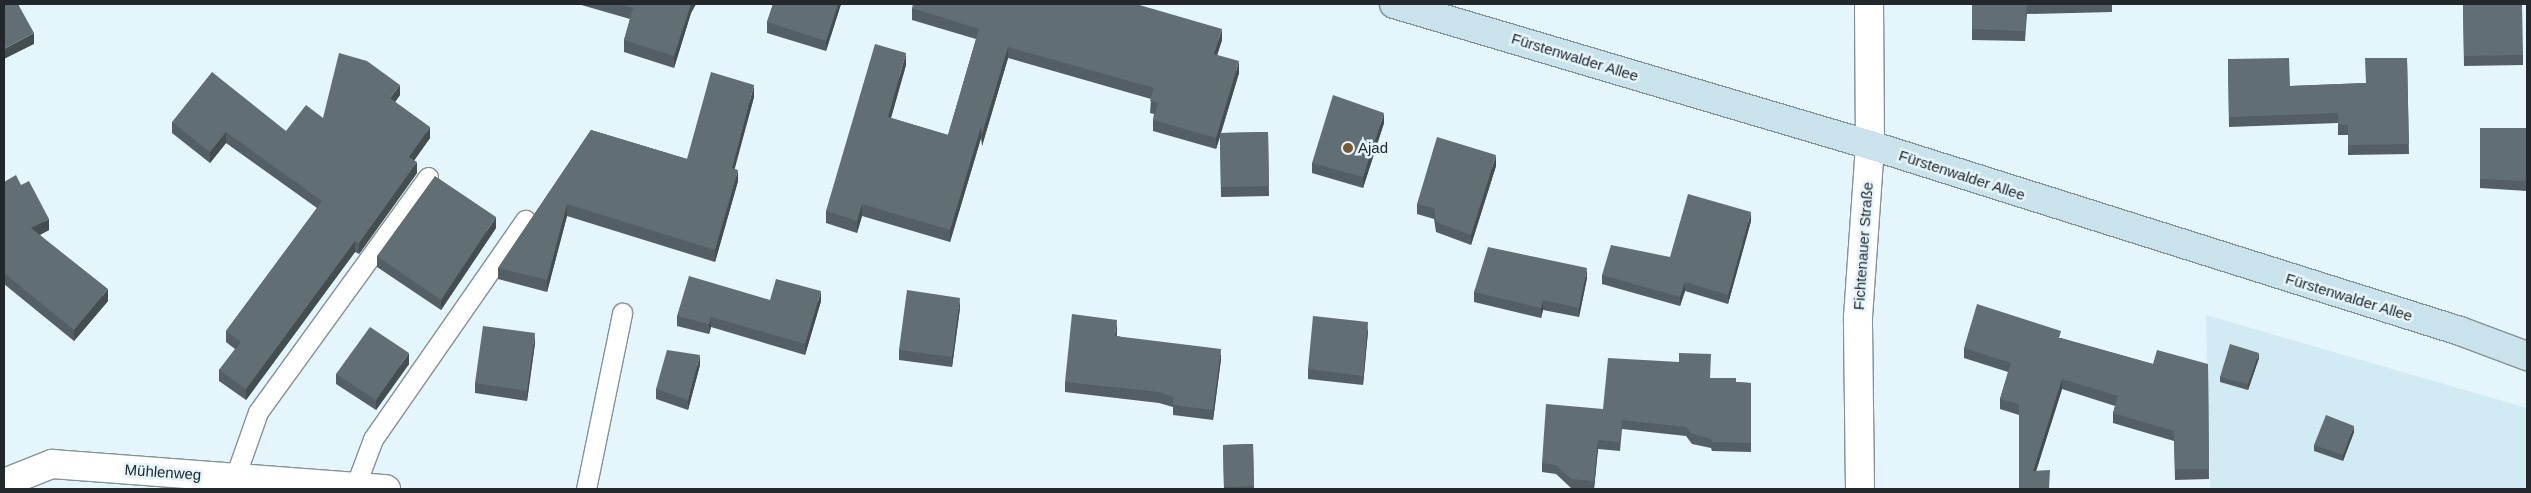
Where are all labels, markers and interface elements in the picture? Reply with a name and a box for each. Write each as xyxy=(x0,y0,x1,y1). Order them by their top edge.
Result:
street label: Fürstenwalder Allee xyxy=(1509,29,1641,85)
place label: Ajad xyxy=(1358,139,1388,157)
marker: Ajad xyxy=(1342,142,1354,154)
street label: Fürstenwalder Allee xyxy=(1896,146,2028,204)
street label: Fichtenauer Straße xyxy=(1850,181,1876,311)
street label: Fürstenwalder Allee xyxy=(2283,269,2415,325)
street label: Mühlenweg xyxy=(124,460,202,484)

